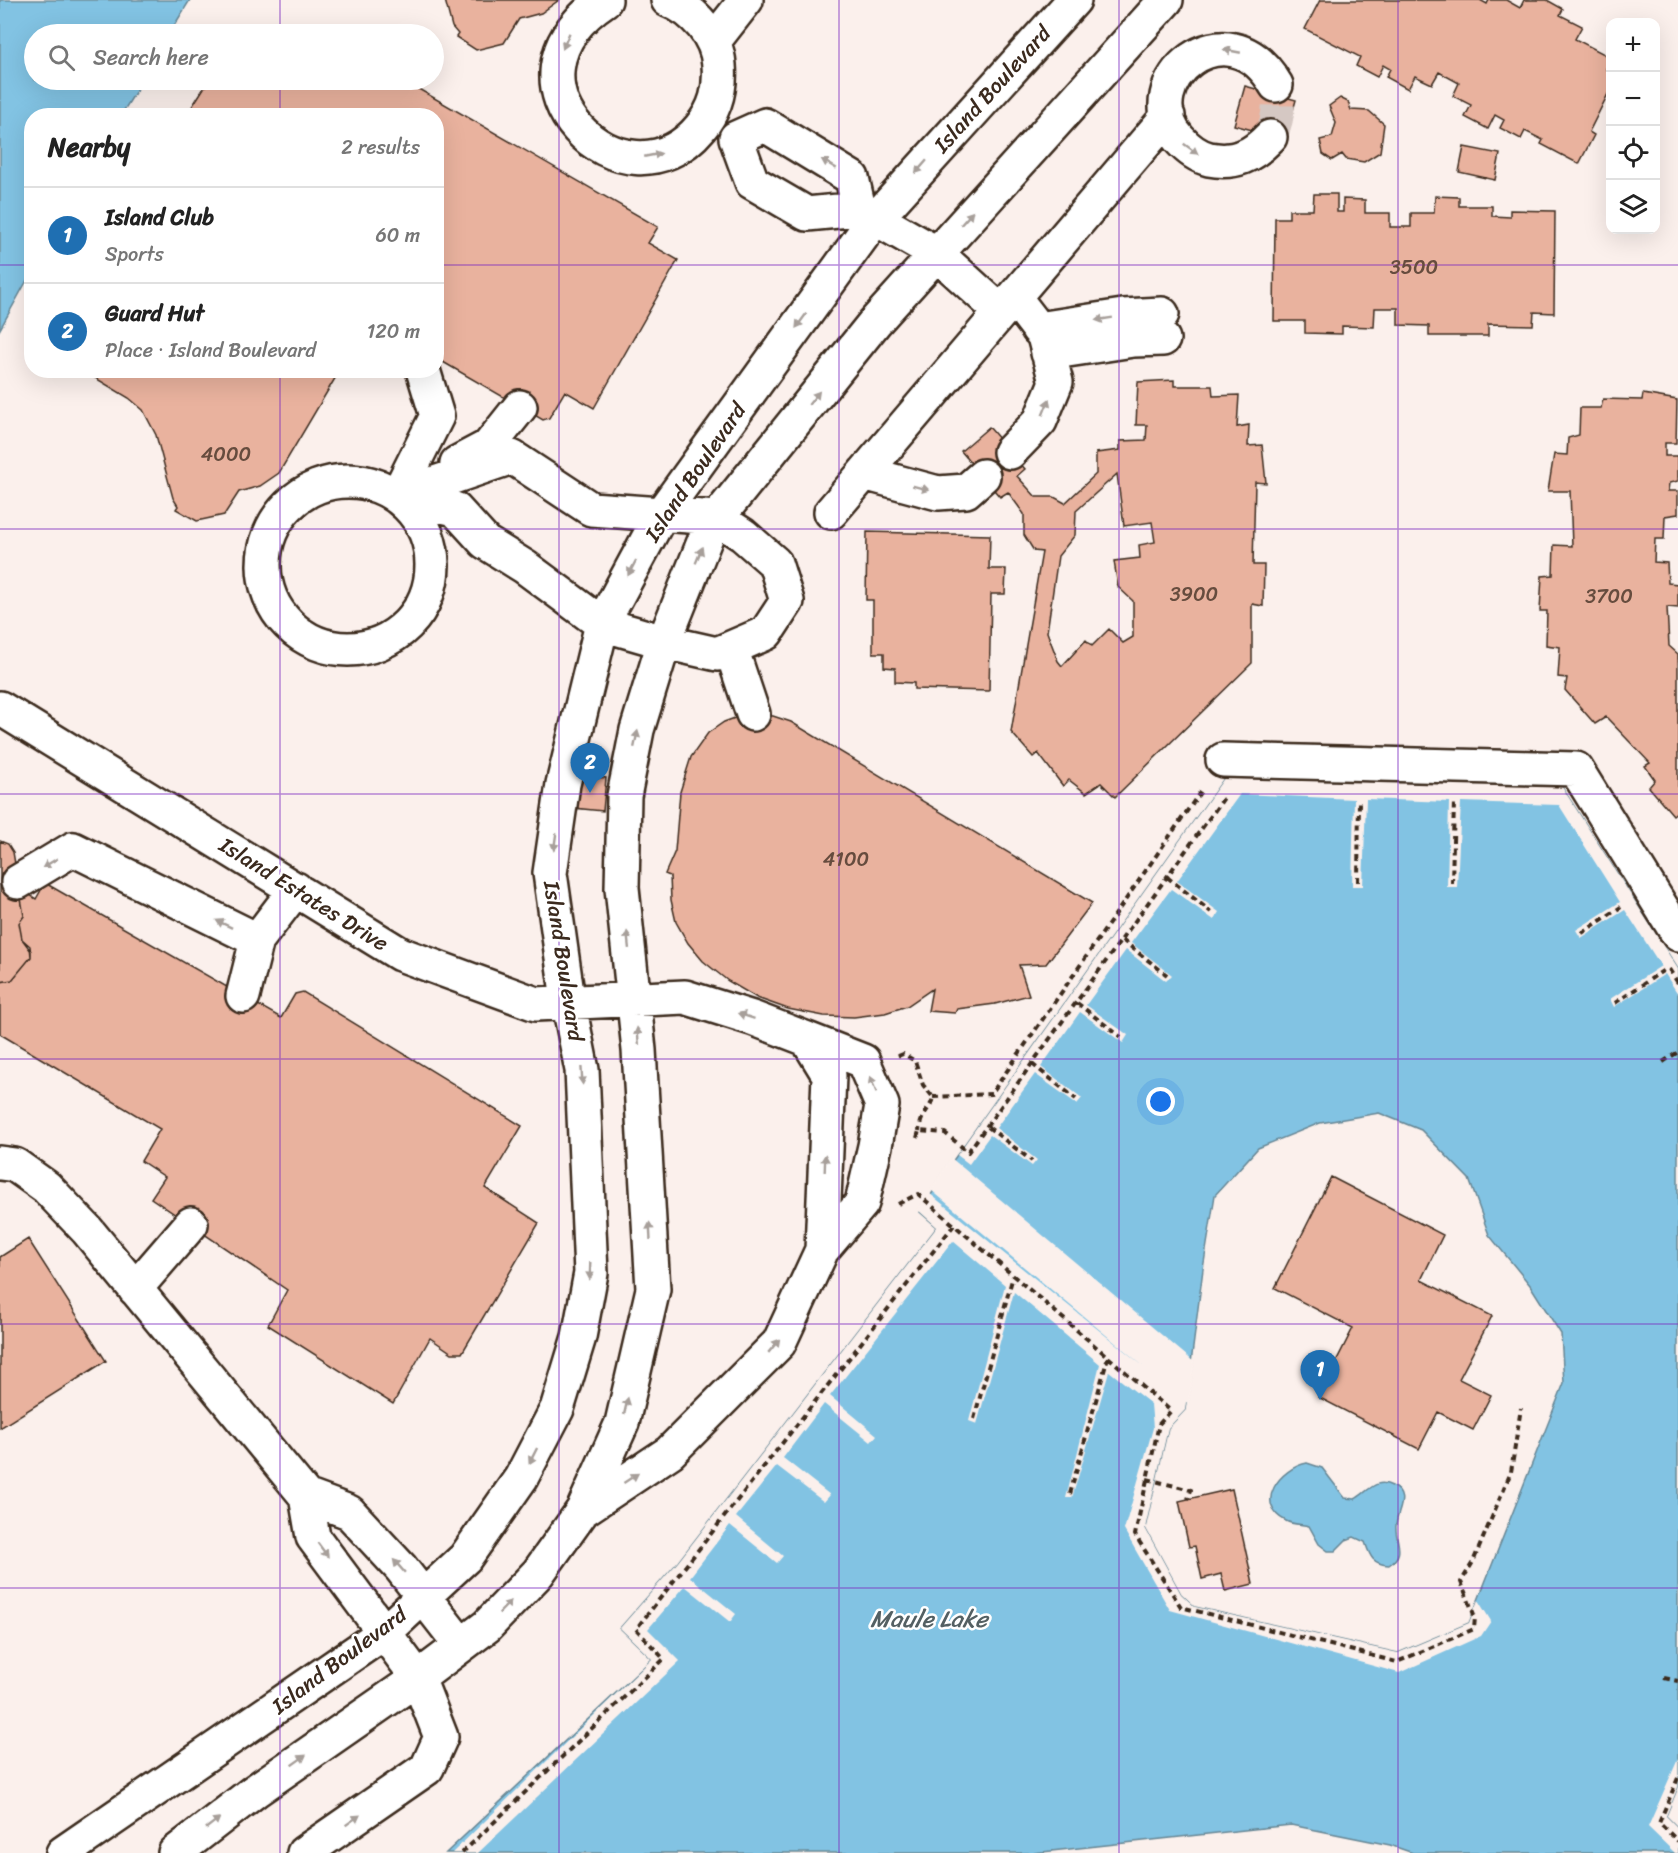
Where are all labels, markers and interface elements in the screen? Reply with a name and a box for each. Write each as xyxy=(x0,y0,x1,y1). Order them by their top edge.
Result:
street label: Island Boulevard xyxy=(923,15,1062,163)
map controls xyxy=(1606,18,1660,234)
button: + xyxy=(1606,18,1660,72)
search box xyxy=(24,24,444,90)
one-way arrow xyxy=(560,32,570,50)
text: Search here xyxy=(93,38,209,77)
icon: search xyxy=(45,41,78,74)
one-way arrow xyxy=(1223,45,1242,55)
button: − xyxy=(1606,72,1660,126)
text: Nearby xyxy=(48,124,130,170)
button: locate xyxy=(1606,126,1660,180)
text: 2 results xyxy=(341,130,420,165)
one-way arrow xyxy=(1183,143,1199,155)
one-way arrow xyxy=(644,150,663,159)
one-way arrow xyxy=(821,159,837,170)
one-way arrow xyxy=(914,160,928,175)
button: layers xyxy=(1606,180,1660,234)
text: Island Club xyxy=(105,198,214,237)
one-way arrow xyxy=(960,211,973,226)
text: 1 xyxy=(63,218,72,253)
text: 60 m xyxy=(375,218,420,253)
text: Sports xyxy=(105,237,164,272)
house number: 3500 xyxy=(1390,250,1438,285)
text: Guard Hut xyxy=(105,294,204,333)
one-way arrow xyxy=(795,312,807,328)
text: 2 xyxy=(62,314,73,349)
text: 120 m xyxy=(367,314,420,349)
one-way arrow xyxy=(1094,314,1113,323)
text: Place · Island Boulevard xyxy=(105,333,316,368)
one-way arrow xyxy=(807,391,819,406)
street label: Island Boulevard xyxy=(633,393,757,551)
one-way arrow xyxy=(1041,397,1051,415)
house number: 4000 xyxy=(201,437,251,472)
one-way arrow xyxy=(912,484,930,493)
one-way arrow xyxy=(694,545,704,563)
one-way arrow xyxy=(627,560,637,577)
house number: 3900 xyxy=(1170,577,1218,612)
house number: 3700 xyxy=(1585,579,1633,614)
one-way arrow xyxy=(631,730,641,748)
pin: 2 xyxy=(570,744,610,793)
street label: Island Estates Drive xyxy=(210,825,397,962)
one-way arrow xyxy=(550,832,559,851)
house number: 4100 xyxy=(823,842,869,877)
one-way arrow xyxy=(42,857,58,868)
street label: Island Boulevard xyxy=(532,877,596,1045)
one-way arrow xyxy=(216,919,233,928)
one-way arrow xyxy=(623,931,632,950)
one-way arrow xyxy=(737,1011,755,1021)
one-way arrow xyxy=(633,1026,643,1045)
one-way arrow xyxy=(577,1067,587,1086)
one-way arrow xyxy=(868,1074,878,1092)
your location xyxy=(1146,1087,1175,1116)
one-way arrow xyxy=(820,1153,830,1172)
one-way arrow xyxy=(645,1221,655,1240)
one-way arrow xyxy=(585,1261,594,1280)
one-way arrow xyxy=(768,1338,781,1354)
pin: 1 xyxy=(1300,1350,1340,1400)
one-way arrow xyxy=(622,1397,632,1416)
one-way arrow xyxy=(528,1447,538,1464)
one-way arrow xyxy=(623,1472,640,1483)
one-way arrow xyxy=(317,1543,329,1558)
one-way arrow xyxy=(393,1559,406,1574)
street label: Island Boulevard xyxy=(262,1595,416,1725)
water label: Maule Lake xyxy=(870,1598,990,1640)
one-way arrow xyxy=(498,1599,512,1614)
one-way arrow xyxy=(290,1754,306,1766)
one-way arrow xyxy=(344,1814,360,1826)
one-way arrow xyxy=(205,1817,221,1830)

